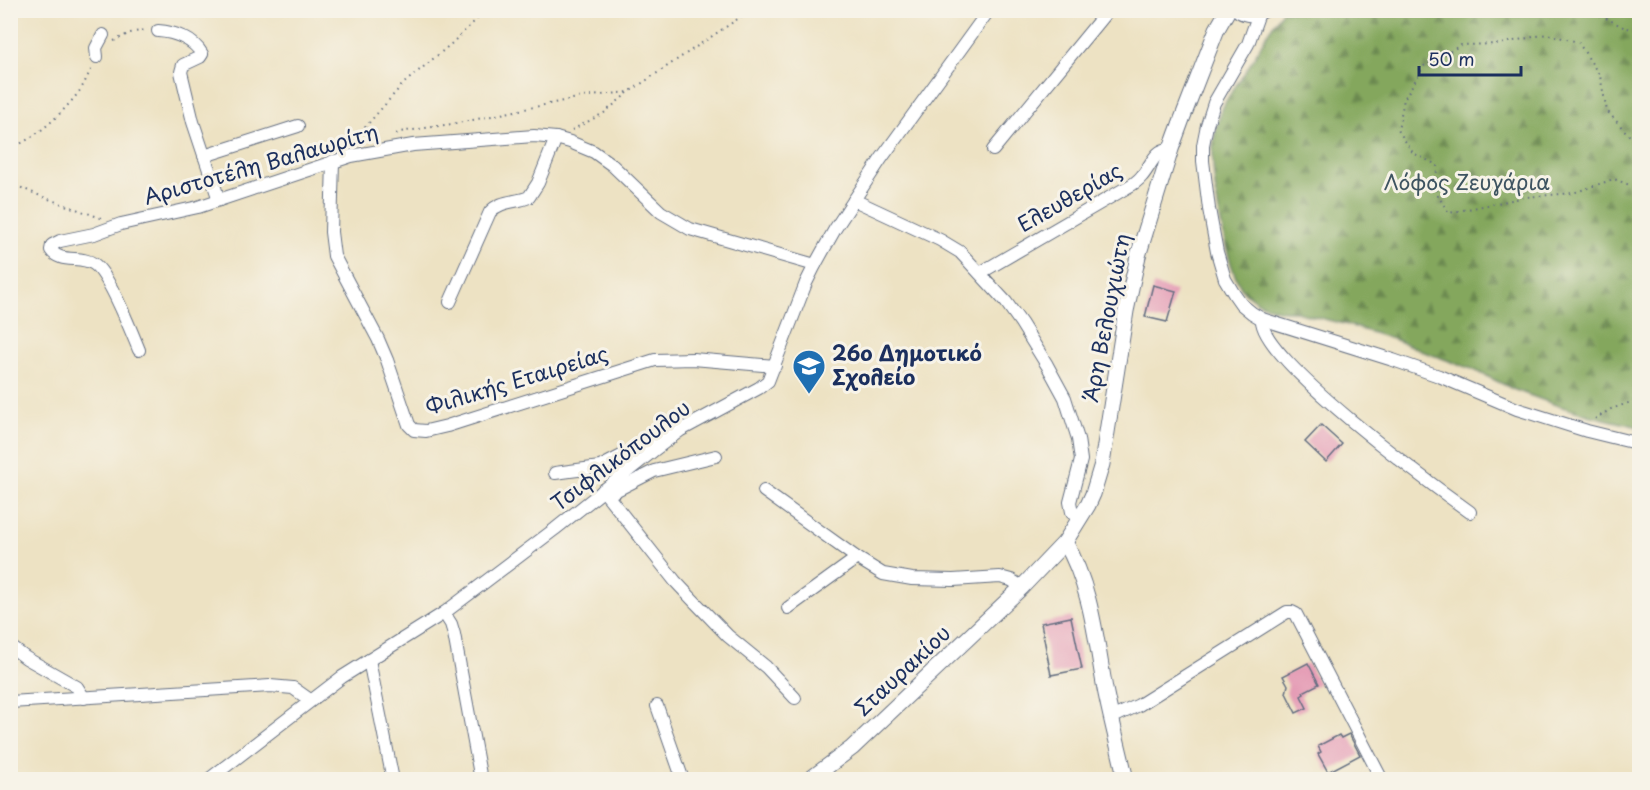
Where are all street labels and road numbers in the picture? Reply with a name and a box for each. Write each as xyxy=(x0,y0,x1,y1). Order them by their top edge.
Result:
street label: Αριστοτέλη Βαλαωρίτη xyxy=(140,114,381,212)
street label: Ελευθερίας xyxy=(1011,153,1127,239)
street label: Άρη Βελουχιώτη xyxy=(1073,231,1137,405)
street label: Φιλικής Εταιρείας xyxy=(421,336,612,422)
street label: Τσιφλικόπουλου xyxy=(543,391,696,518)
street label: Σταυρακίου xyxy=(847,617,957,722)

